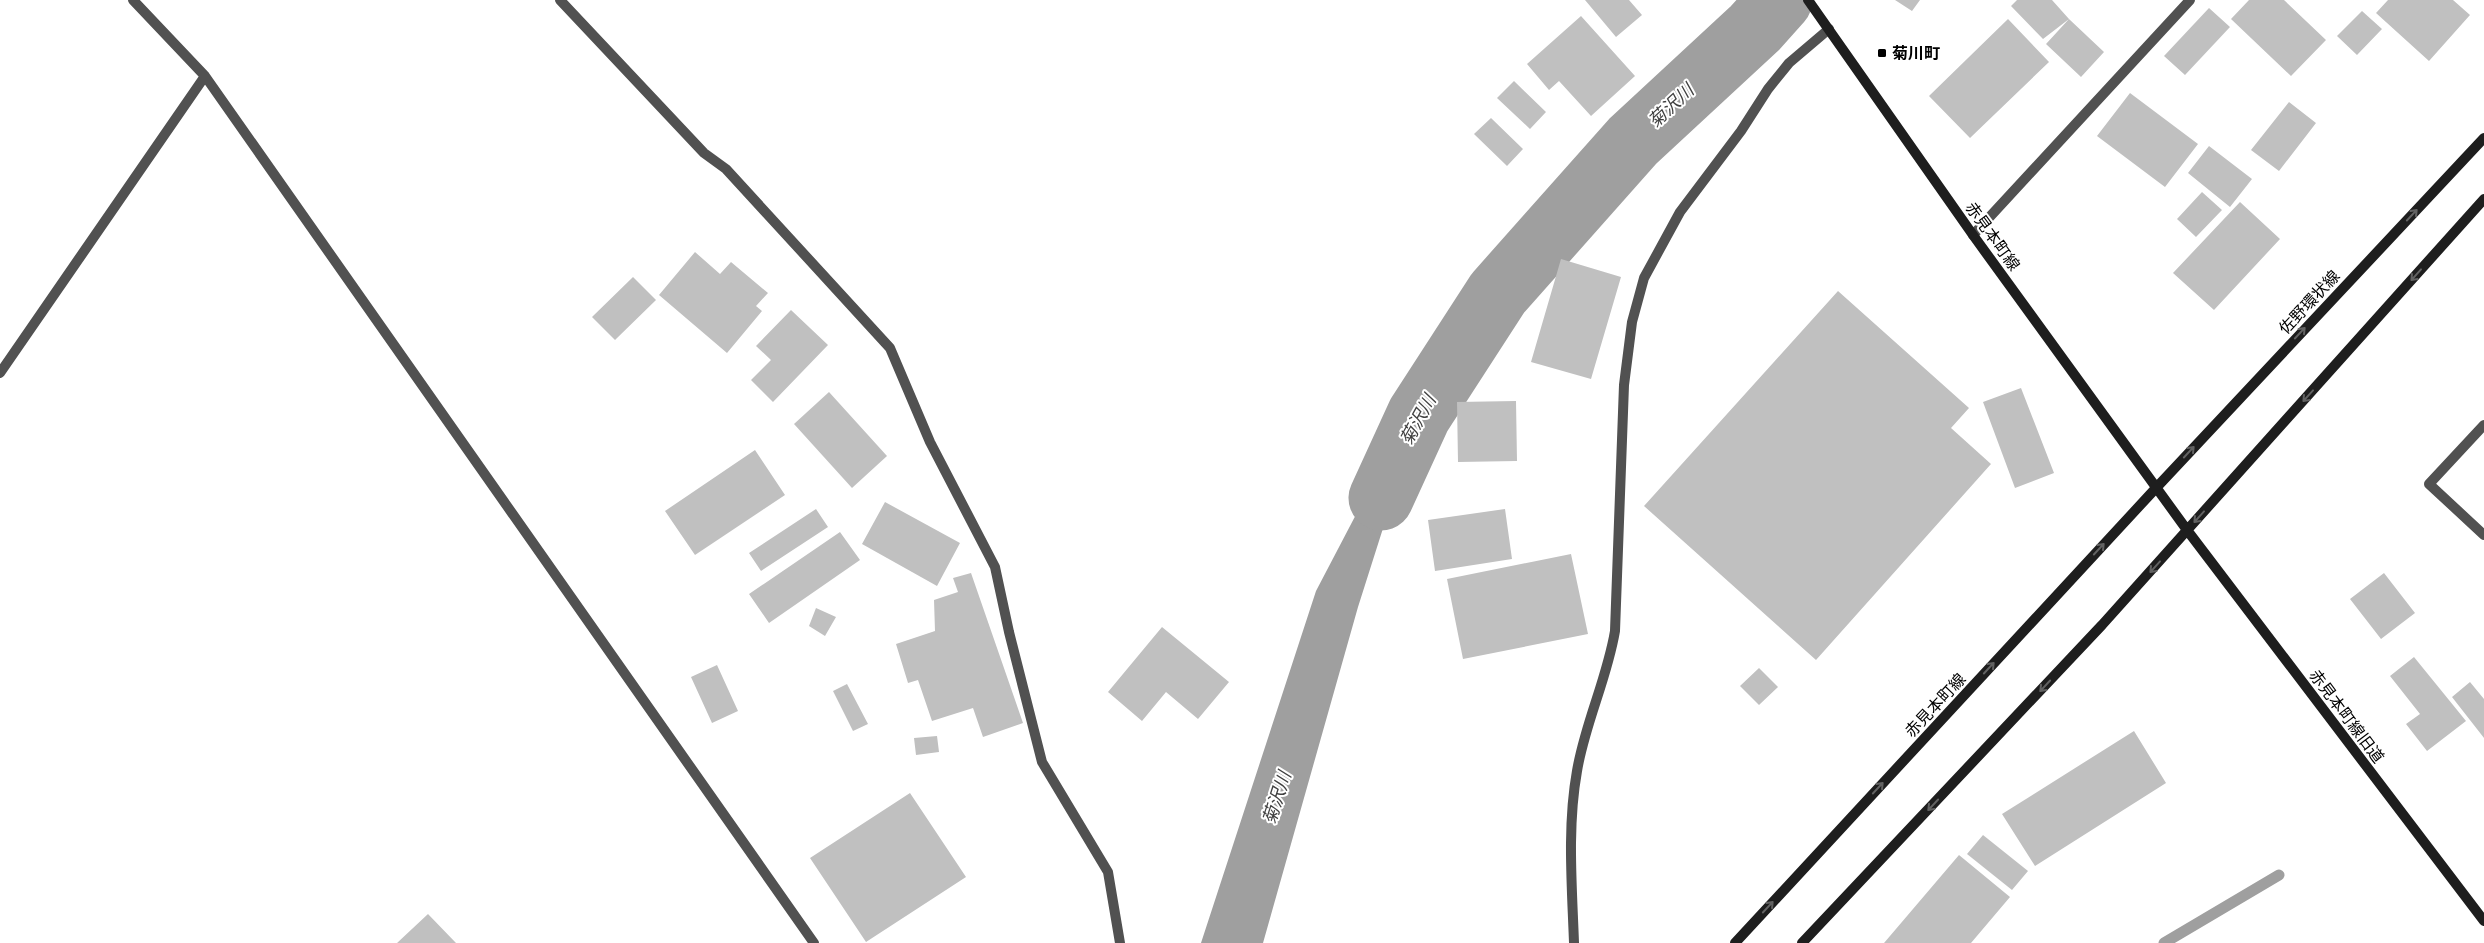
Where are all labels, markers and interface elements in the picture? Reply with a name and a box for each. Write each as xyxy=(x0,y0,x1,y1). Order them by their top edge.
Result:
place label: 菊川町 xyxy=(1892,45,1940,62)
marker: 菊川町 xyxy=(1876,47,1888,59)
water label: 菊沢川 xyxy=(1644,79,1699,132)
street label: 赤見本町線 xyxy=(1962,199,2023,274)
one-way arrow xyxy=(2406,209,2418,221)
street label: 佐野環状線 xyxy=(2276,267,2343,337)
one-way arrow xyxy=(2411,268,2422,281)
one-way arrow xyxy=(2294,327,2306,340)
one-way arrow xyxy=(2302,389,2314,402)
water label: 菊沢川 xyxy=(1396,390,1441,448)
one-way arrow xyxy=(2183,446,2195,458)
one-way arrow xyxy=(2194,510,2205,523)
one-way arrow xyxy=(2093,543,2105,556)
one-way arrow xyxy=(2149,560,2160,573)
one-way arrow xyxy=(1983,662,1995,675)
street label: 赤見本町線旧道 xyxy=(2306,666,2387,766)
street label: 赤見本町線 xyxy=(1902,670,1969,740)
one-way arrow xyxy=(2039,680,2051,693)
water label: 菊沢川 xyxy=(1259,767,1295,827)
one-way arrow xyxy=(1873,781,1884,794)
one-way arrow xyxy=(1927,798,1939,811)
one-way arrow xyxy=(1762,901,1774,914)

